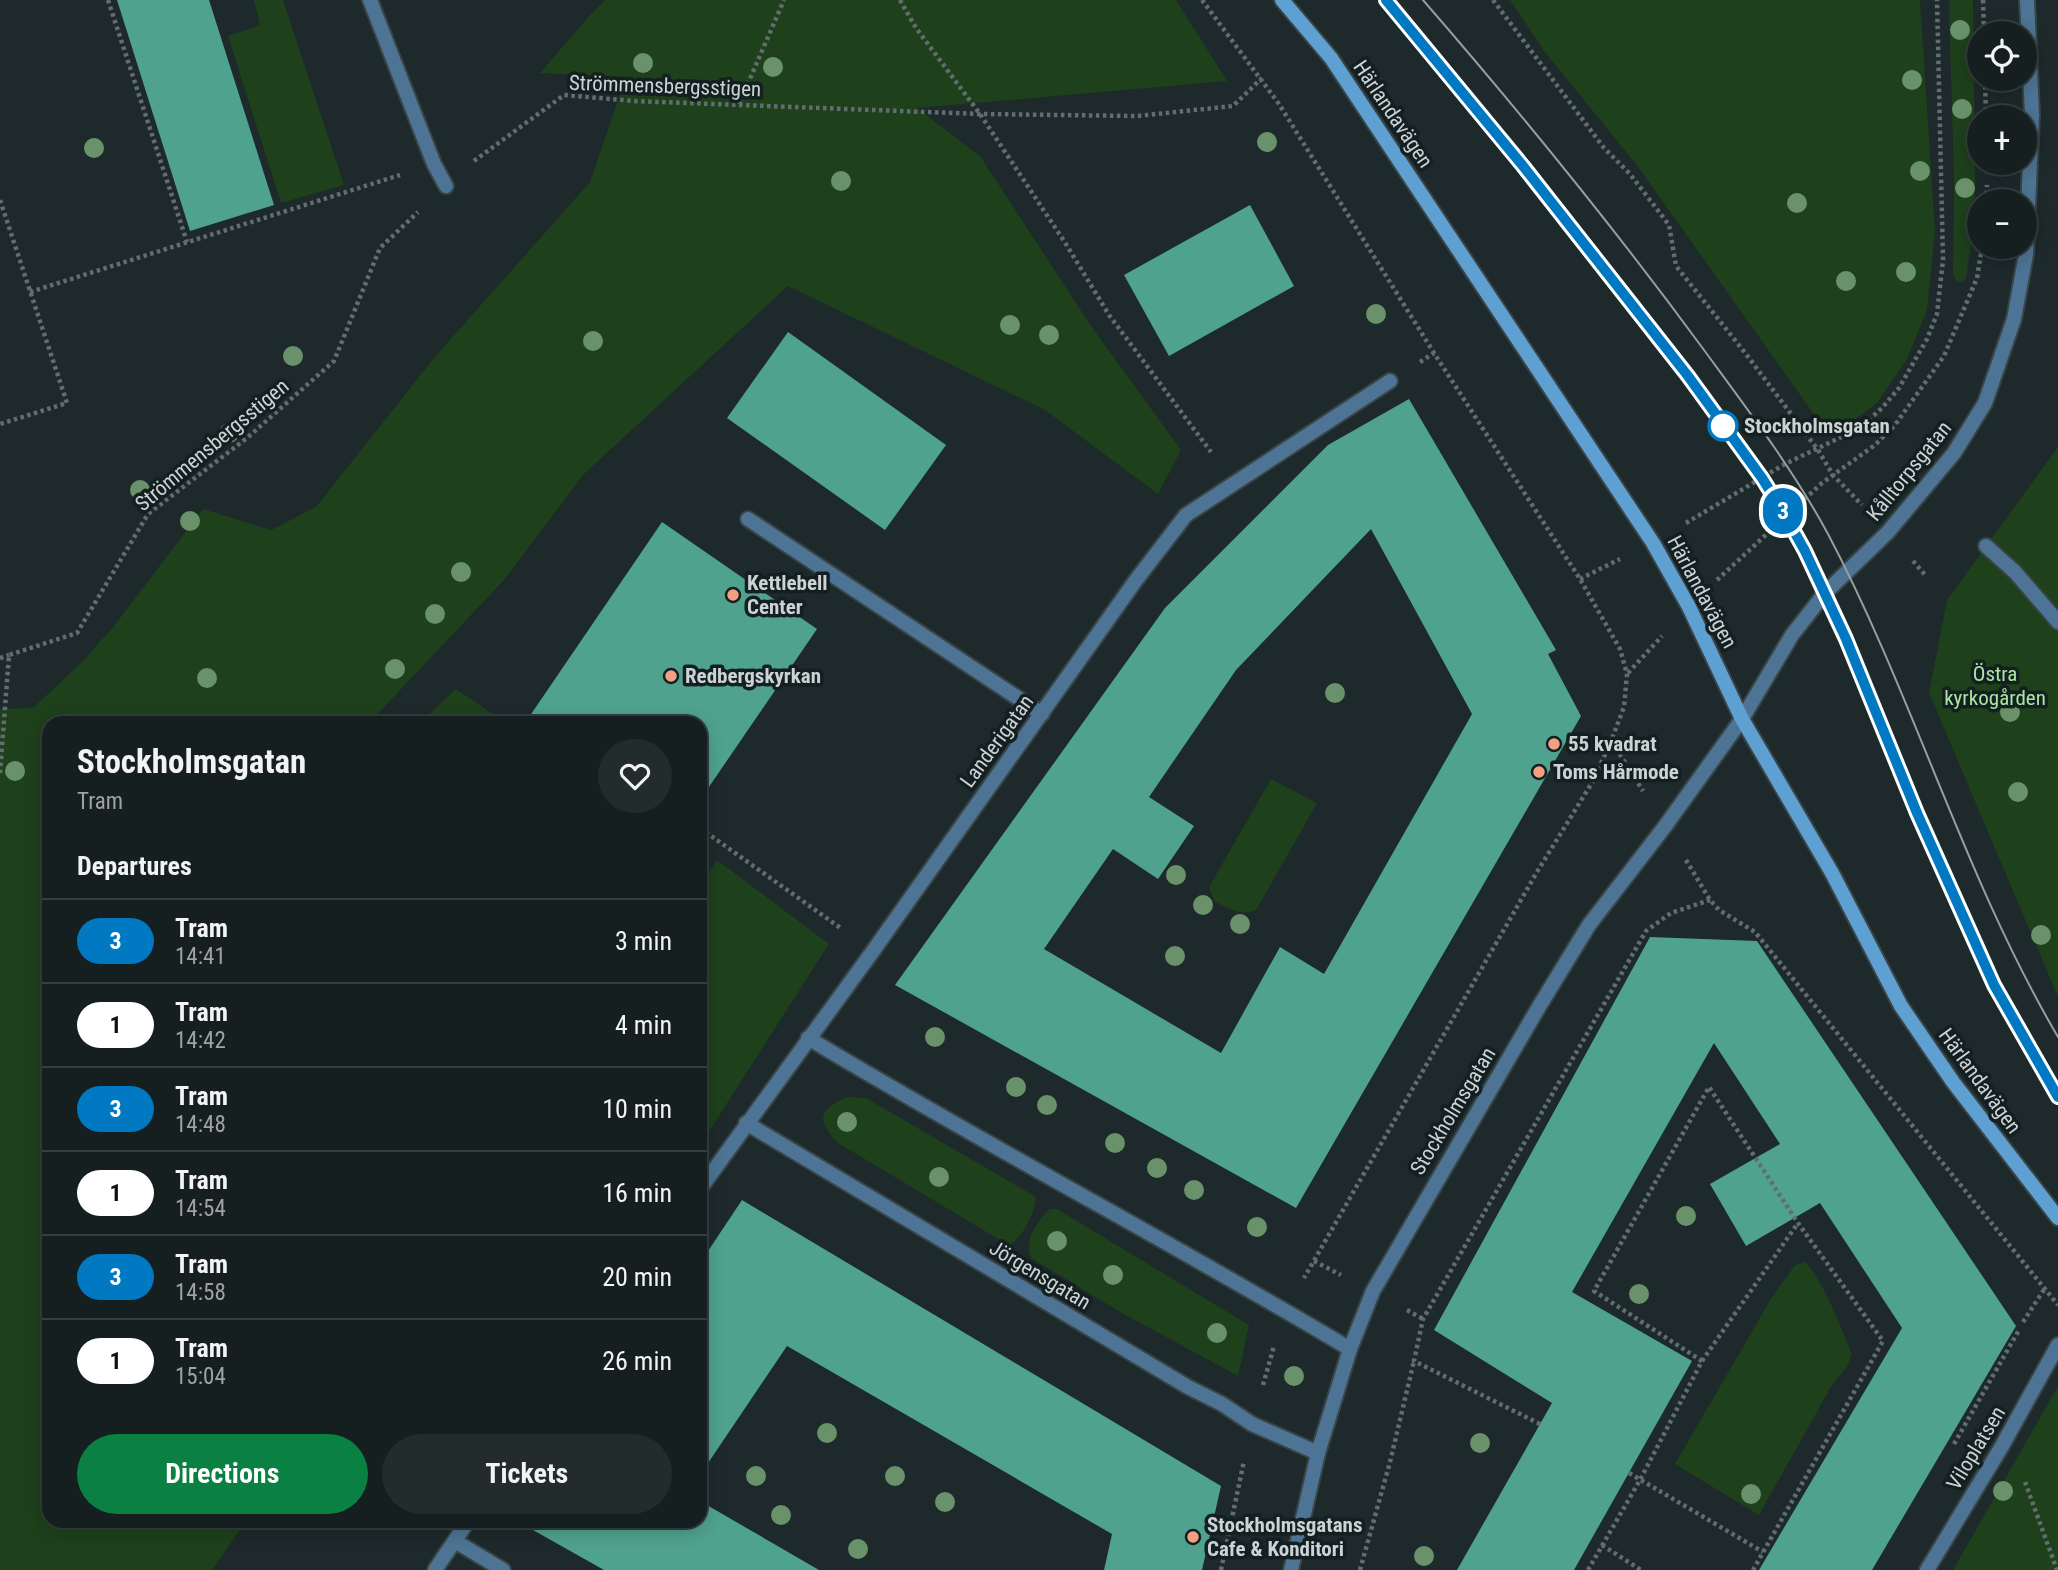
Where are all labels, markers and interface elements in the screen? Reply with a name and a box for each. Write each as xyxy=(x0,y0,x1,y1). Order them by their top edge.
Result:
map controls xyxy=(1967,21,2037,259)
button: locate xyxy=(1967,21,2037,91)
street label: Härlandavägen xyxy=(1348,56,1438,172)
street label: Strömmensbergsstigen xyxy=(568,71,762,101)
button: + xyxy=(1967,105,2037,175)
button: − xyxy=(1967,189,2037,259)
street label: Strömmensbergsstigen xyxy=(131,374,293,516)
marker: Stockholmsgatan xyxy=(1708,411,1738,441)
place label: Stockholmsgatan xyxy=(1744,414,1890,438)
street label: Kålltorpsgatan xyxy=(1862,416,1956,526)
line badge: 3 xyxy=(1760,488,1806,534)
text: 3 xyxy=(1777,497,1789,525)
street label: Härlandavägen xyxy=(1662,532,1742,652)
place label: Kettlebell Center xyxy=(747,571,828,619)
marker: Kettlebell Center xyxy=(725,587,741,603)
park label: Östra kyrkogården xyxy=(1944,662,2046,710)
place label: Redbergskyrkan xyxy=(685,664,821,688)
marker: Redbergskyrkan xyxy=(663,668,679,684)
street label: Landerigatan xyxy=(955,690,1039,792)
place label: 55 kvadrat xyxy=(1568,732,1657,756)
marker: 55 kvadrat xyxy=(1546,736,1562,752)
button: heart xyxy=(598,739,672,813)
text: Stockholmsgatan xyxy=(77,742,306,781)
place label: Toms Hårmode xyxy=(1553,760,1679,784)
marker: Toms Hårmode xyxy=(1531,764,1547,780)
text: Tram xyxy=(77,788,123,815)
text: Departures xyxy=(77,851,192,881)
text: Tram xyxy=(175,913,228,943)
text: 3 min xyxy=(615,926,672,956)
text: 3 xyxy=(109,927,122,955)
text: 14:41 xyxy=(175,943,226,970)
text: Tram xyxy=(175,997,228,1027)
text: 4 min xyxy=(615,1010,672,1040)
text: 1 xyxy=(109,1011,122,1039)
street label: Härlandavägen xyxy=(1934,1024,2026,1138)
text: 14:42 xyxy=(175,1027,226,1054)
street label: Stockholmsgatan xyxy=(1406,1043,1500,1179)
text: Tram xyxy=(175,1081,228,1111)
text: 10 min xyxy=(602,1094,672,1124)
text: 3 xyxy=(109,1095,122,1123)
text: 14:48 xyxy=(175,1111,226,1138)
text: Tram xyxy=(175,1165,228,1195)
text: 16 min xyxy=(602,1178,672,1208)
text: 1 xyxy=(109,1179,122,1207)
text: 14:54 xyxy=(175,1195,226,1222)
street label: Jörgensgatan xyxy=(985,1235,1095,1315)
text: Tram xyxy=(175,1249,228,1279)
text: 20 min xyxy=(602,1262,672,1292)
text: 3 xyxy=(109,1263,122,1291)
text: 14:58 xyxy=(175,1279,226,1306)
text: Tram xyxy=(175,1333,228,1363)
text: 26 min xyxy=(602,1346,672,1376)
text: 1 xyxy=(109,1347,122,1375)
text: 15:04 xyxy=(175,1363,226,1390)
street label: Viloplatsen xyxy=(1942,1402,2010,1494)
button: Directions xyxy=(77,1434,368,1514)
button: Tickets xyxy=(382,1434,672,1514)
place label: Stockholmsgatans Cafe & Konditori xyxy=(1207,1513,1362,1561)
marker: Stockholmsgatans Cafe & Konditori xyxy=(1185,1529,1201,1545)

